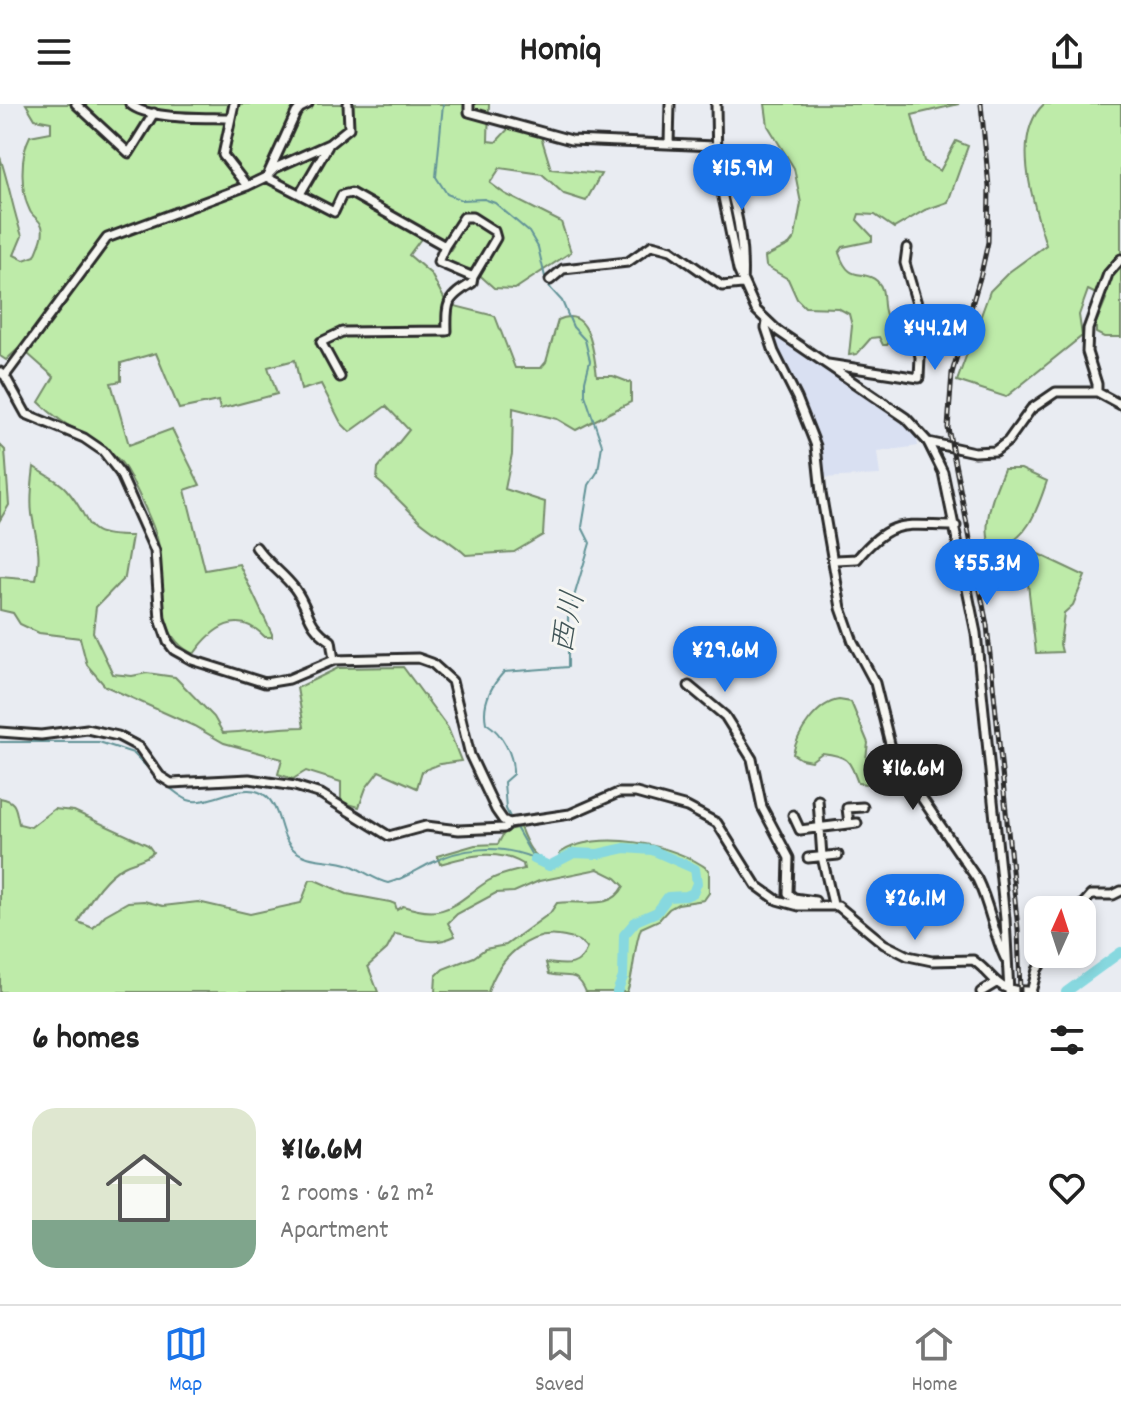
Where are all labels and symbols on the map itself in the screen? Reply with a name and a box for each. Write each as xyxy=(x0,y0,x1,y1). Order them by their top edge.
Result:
pin: ¥15.9M xyxy=(677,144,807,212)
pin: ¥44.2M xyxy=(870,304,1000,372)
pin: ¥55.3M xyxy=(922,539,1052,607)
water label: 西川 xyxy=(542,587,600,659)
pin: ¥29.6M xyxy=(660,626,790,694)
pin: ¥16.6M xyxy=(848,744,978,812)
pin: ¥26.1M xyxy=(850,874,980,942)
north arrow xyxy=(1024,896,1096,968)

